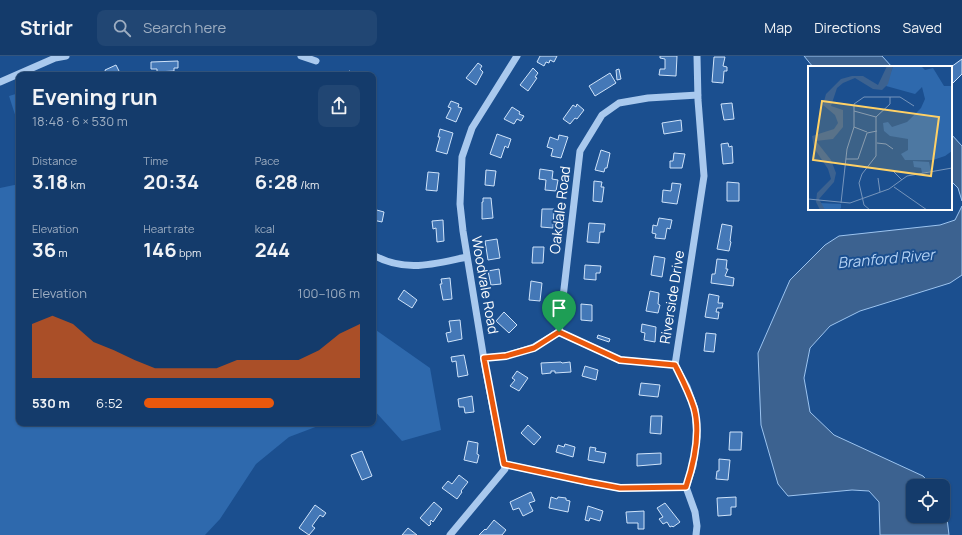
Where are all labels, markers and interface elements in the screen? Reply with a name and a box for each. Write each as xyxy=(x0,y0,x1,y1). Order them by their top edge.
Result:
search box xyxy=(97,10,377,46)
text: Stridr xyxy=(20,15,73,41)
icon: search xyxy=(111,17,133,39)
text: Search here xyxy=(143,17,226,38)
text: Map xyxy=(764,18,792,37)
text: Directions xyxy=(814,18,881,37)
text: Saved xyxy=(903,18,942,37)
inset map xyxy=(808,66,952,210)
text: Evening run xyxy=(32,82,157,112)
button: share xyxy=(318,85,360,127)
text: 18:48 · 6 × 530 m xyxy=(32,112,128,130)
text: Distance xyxy=(32,153,77,168)
text: Time xyxy=(143,153,168,168)
text: Pace xyxy=(255,153,280,168)
street label: Oakdale Road xyxy=(545,165,574,255)
text: 3.18 xyxy=(32,168,68,195)
text: 20:34 xyxy=(143,168,199,195)
text: 6:28 xyxy=(255,168,298,195)
text: km xyxy=(68,177,85,192)
text: /km xyxy=(298,177,319,192)
text: Elevation xyxy=(32,221,78,236)
text: Heart rate xyxy=(143,221,194,236)
text: kcal xyxy=(255,221,275,236)
street label: Woodvale Road xyxy=(468,235,503,335)
text: 36 xyxy=(32,236,56,263)
text: 146 xyxy=(143,236,177,263)
text: 244 xyxy=(255,236,290,263)
water label: Branford River xyxy=(837,244,938,273)
text: m xyxy=(56,245,68,260)
text: bpm xyxy=(177,245,201,260)
street label: Riverside Drive xyxy=(655,249,688,345)
text: Elevation xyxy=(32,284,87,302)
text: 100–106 m xyxy=(298,284,360,302)
pin xyxy=(542,291,576,332)
icon: arrive xyxy=(548,297,570,319)
text: 530 m xyxy=(32,394,70,412)
text: 6:52 xyxy=(96,394,123,412)
map controls xyxy=(906,479,950,523)
button: locate xyxy=(906,479,950,523)

